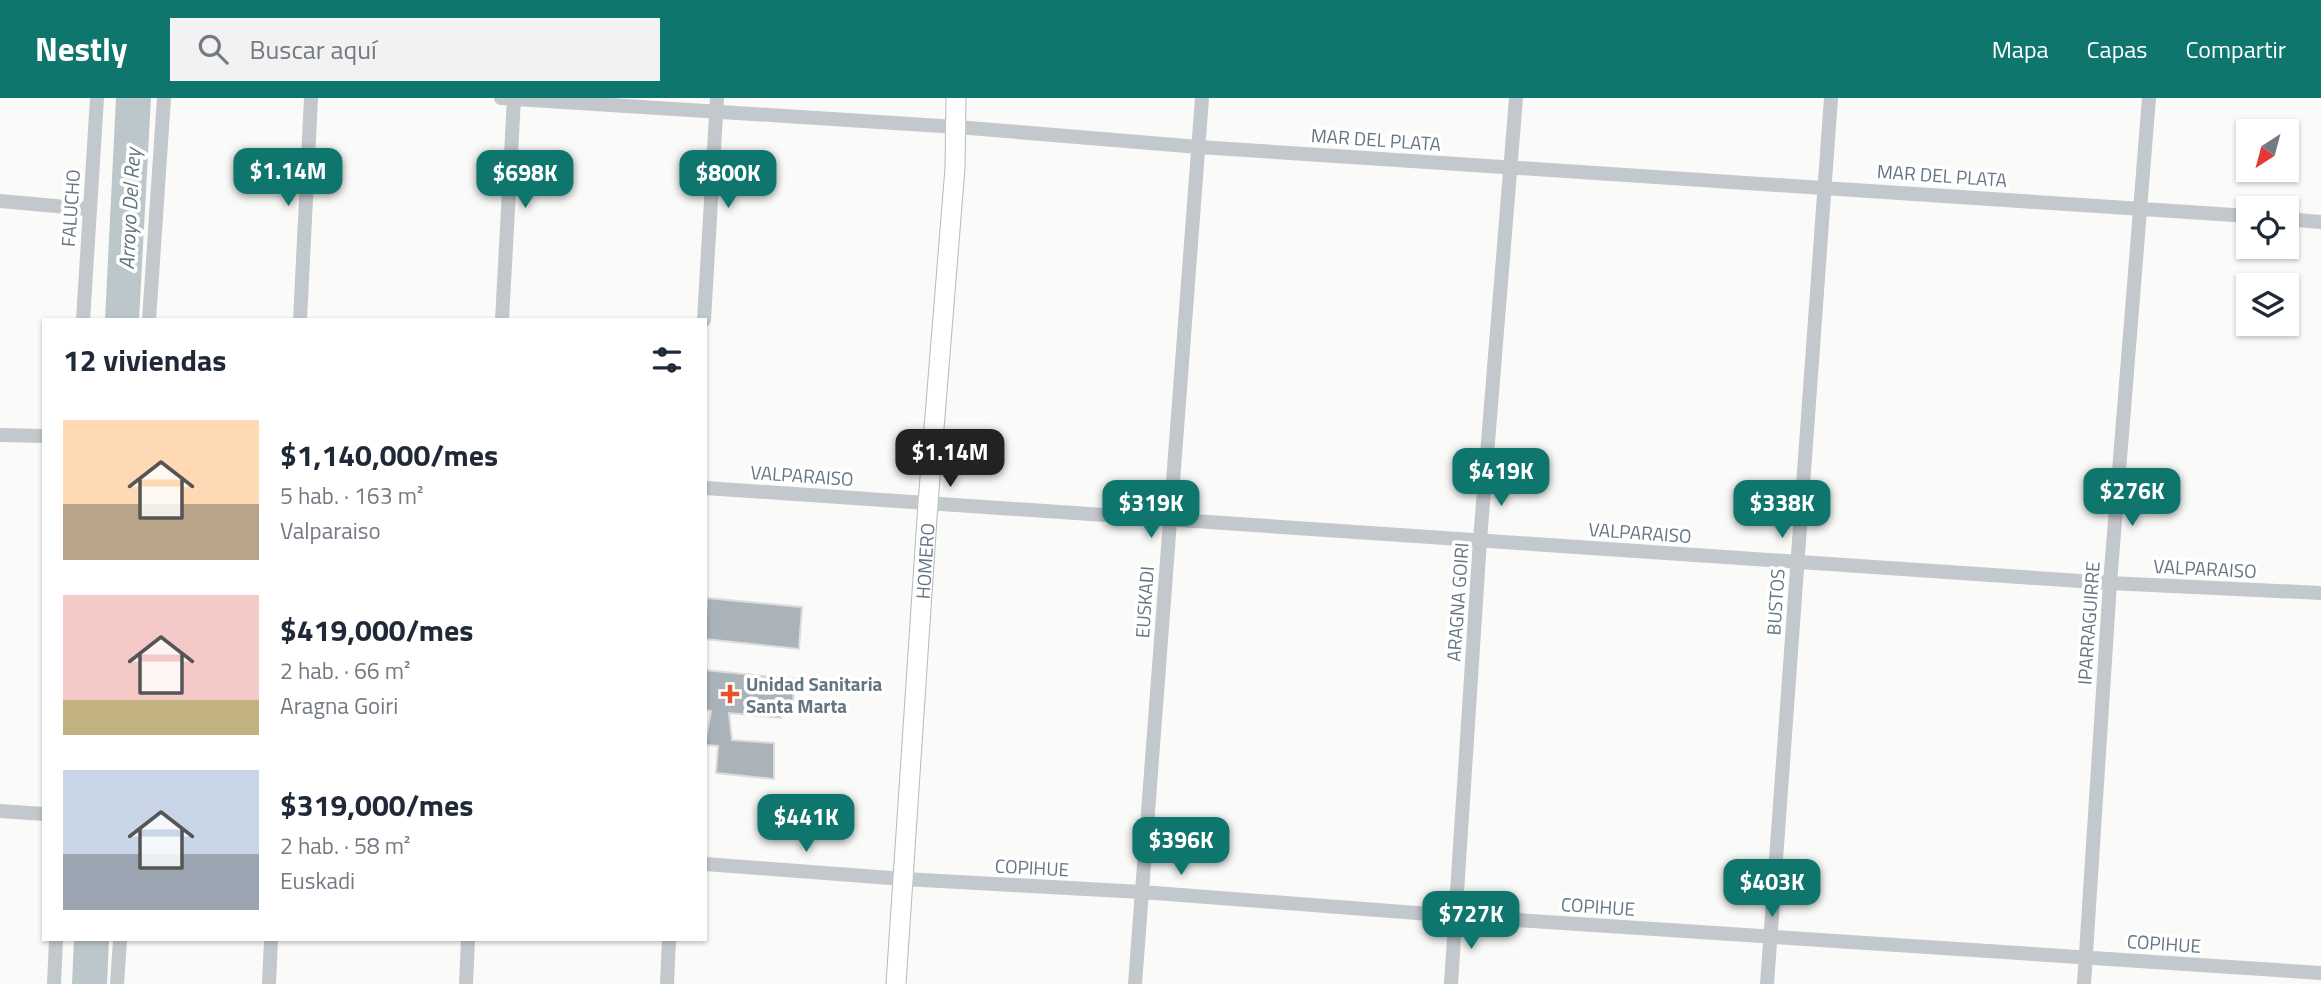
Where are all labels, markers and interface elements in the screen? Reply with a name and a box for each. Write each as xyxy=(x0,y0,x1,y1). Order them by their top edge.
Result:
search box xyxy=(170,18,660,81)
text: Nestly xyxy=(35,24,128,74)
icon: search xyxy=(194,30,232,68)
text: Buscar aquí xyxy=(250,30,377,69)
text: Mapa xyxy=(1992,31,2049,67)
text: Capas xyxy=(2087,31,2147,67)
text: Compartir xyxy=(2185,31,2286,67)
north arrow xyxy=(2236,119,2300,182)
map controls xyxy=(2236,119,2299,336)
street label: MAR DEL PLATA xyxy=(1310,120,1442,158)
water label: Arroyo Del Rey xyxy=(110,145,148,270)
pin: $1.14M xyxy=(231,148,345,208)
pin: $698K xyxy=(476,150,574,210)
pin: $800K xyxy=(679,150,777,210)
text: $1.14M xyxy=(249,153,327,188)
text: $698K xyxy=(492,155,558,190)
text: $800K xyxy=(695,155,761,190)
street label: MAR DEL PLATA xyxy=(1876,156,2008,194)
street label: FALUCHO xyxy=(53,168,87,248)
button: locate xyxy=(2236,196,2299,259)
button: layers xyxy=(2236,273,2299,336)
text: 12 viviendas xyxy=(63,337,226,383)
icon: filters xyxy=(648,341,686,379)
pin: $1.14M xyxy=(893,430,1007,489)
text: $1,140,000/mes xyxy=(280,432,498,478)
text: $1.14M xyxy=(911,434,989,469)
icon: home xyxy=(119,448,203,532)
pin: $419K xyxy=(1452,448,1550,508)
text: $419K xyxy=(1468,453,1534,488)
street label: VALPARAISO xyxy=(749,457,855,493)
pin: $276K xyxy=(2083,468,2181,528)
text: $276K xyxy=(2099,473,2165,508)
text: 5 hab. · 163 m² xyxy=(280,478,423,513)
pin: $319K xyxy=(1102,480,1200,540)
pin: $338K xyxy=(1733,480,1831,540)
text: $319K xyxy=(1118,485,1184,520)
text: $338K xyxy=(1749,485,1815,520)
text: Valparaiso xyxy=(280,513,381,548)
street label: VALPARAISO xyxy=(1587,514,1693,550)
street label: HOMERO xyxy=(907,522,941,600)
street label: ARAGNA GOIRI xyxy=(1438,541,1476,663)
street label: VALPARAISO xyxy=(2153,551,2257,585)
street label: IPARRAGUIRRE xyxy=(2069,560,2107,686)
street label: EUSKADI xyxy=(1127,565,1161,639)
street label: BUSTOS xyxy=(1758,568,1792,636)
text: $419,000/mes xyxy=(280,607,473,653)
icon: home xyxy=(119,623,203,707)
text: 2 hab. · 66 m² xyxy=(280,653,410,688)
place label: Unidad Sanitaria Santa Marta xyxy=(746,669,883,720)
marker: Unidad Sanitaria Santa Marta xyxy=(720,684,740,704)
text: Aragna Goiri xyxy=(280,688,398,723)
text: $319,000/mes xyxy=(280,782,473,828)
pin: $441K xyxy=(757,794,855,854)
icon: home xyxy=(119,798,203,882)
text: $441K xyxy=(773,799,839,834)
pin: $396K xyxy=(1132,818,1230,877)
text: $396K xyxy=(1148,822,1214,857)
text: 2 hab. · 58 m² xyxy=(280,828,410,863)
street label: COPIHUE xyxy=(994,851,1070,883)
pin: $403K xyxy=(1723,860,1821,919)
text: Euskadi xyxy=(280,863,355,898)
text: $403K xyxy=(1739,864,1805,899)
street label: COPIHUE xyxy=(1560,889,1636,923)
pin: $727K xyxy=(1422,892,1520,951)
text: $727K xyxy=(1438,896,1504,931)
street label: COPIHUE xyxy=(2126,926,2202,960)

